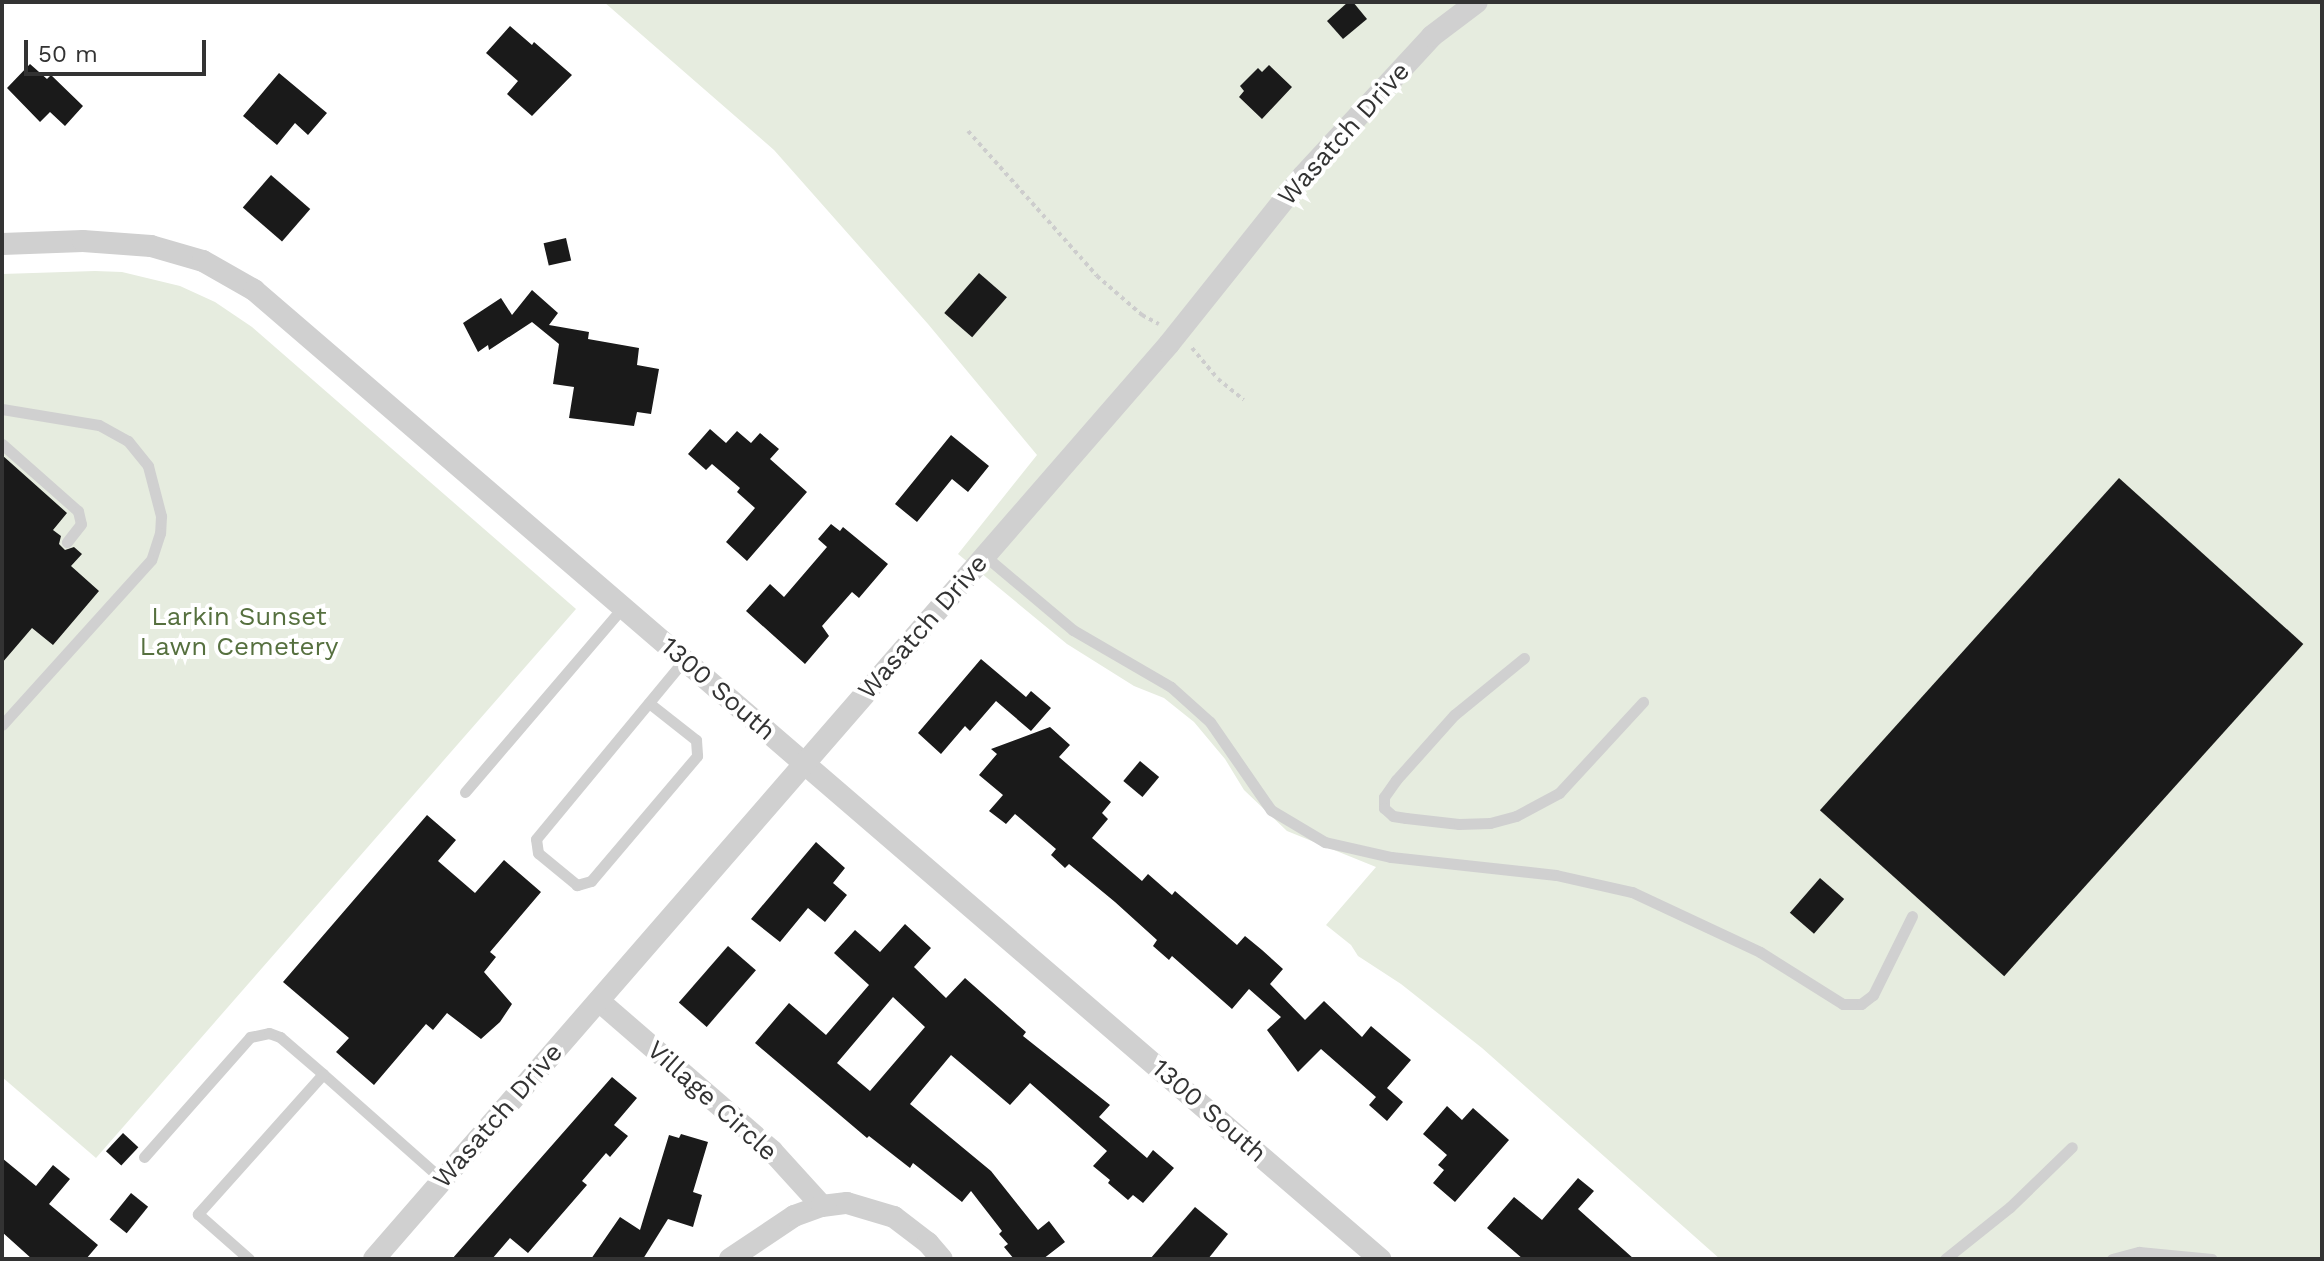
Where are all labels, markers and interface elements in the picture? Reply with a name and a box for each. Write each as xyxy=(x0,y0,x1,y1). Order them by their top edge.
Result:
scale bar xyxy=(28,24,210,74)
text: 50 m xyxy=(38,40,98,68)
street label: Wasatch Drive xyxy=(1272,56,1416,212)
street label: Wasatch Drive xyxy=(852,548,994,706)
park label: Larkin Sunset Lawn Cemetery xyxy=(140,601,338,662)
street label: 1300 South xyxy=(654,631,782,747)
street label: Village Circle xyxy=(640,1034,784,1168)
street label: Wasatch Drive xyxy=(427,1037,569,1195)
street label: 1300 South xyxy=(1145,1053,1273,1169)

